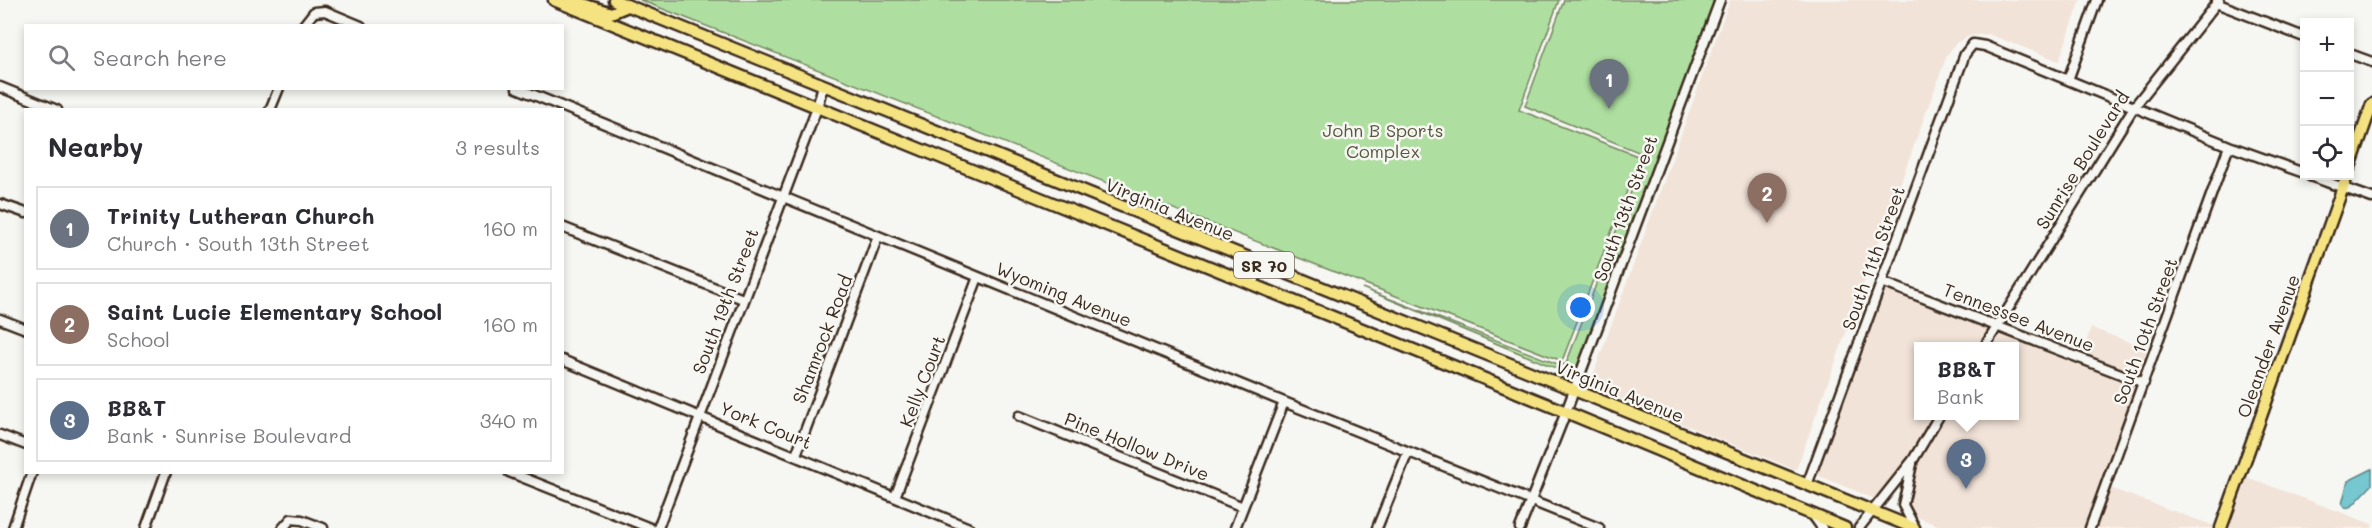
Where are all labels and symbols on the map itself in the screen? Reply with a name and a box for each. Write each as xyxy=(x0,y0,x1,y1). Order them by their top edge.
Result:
pin: 1 xyxy=(1590,60,1628,109)
street label: Sunrise Boulevard xyxy=(2030,86,2134,234)
park label: John B Sports Complex xyxy=(1323,118,1444,163)
street label: South 13th Street xyxy=(1587,131,1663,285)
street label: Virginia Avenue xyxy=(1102,172,1238,246)
pin: 2 xyxy=(1748,174,1786,223)
street label: South 11th Street xyxy=(1836,183,1910,333)
street label: South 19th Street xyxy=(686,225,764,377)
road number: SR 70 xyxy=(1234,252,1294,278)
street label: South 10th Street xyxy=(2107,254,2183,408)
street label: Wyoming Avenue xyxy=(993,256,1135,332)
street label: Shamrock Road xyxy=(786,271,858,407)
street label: Oleander Avenue xyxy=(2231,271,2305,421)
street label: Tennessee Avenue xyxy=(1940,277,2098,357)
your location xyxy=(1566,293,1595,322)
street label: Kelly Court xyxy=(893,332,951,430)
street label: Virginia Avenue xyxy=(1552,354,1688,428)
street label: York Court xyxy=(716,396,816,454)
street label: Pine Hollow Drive xyxy=(1061,406,1213,486)
pin: 3 xyxy=(1946,440,1986,489)

